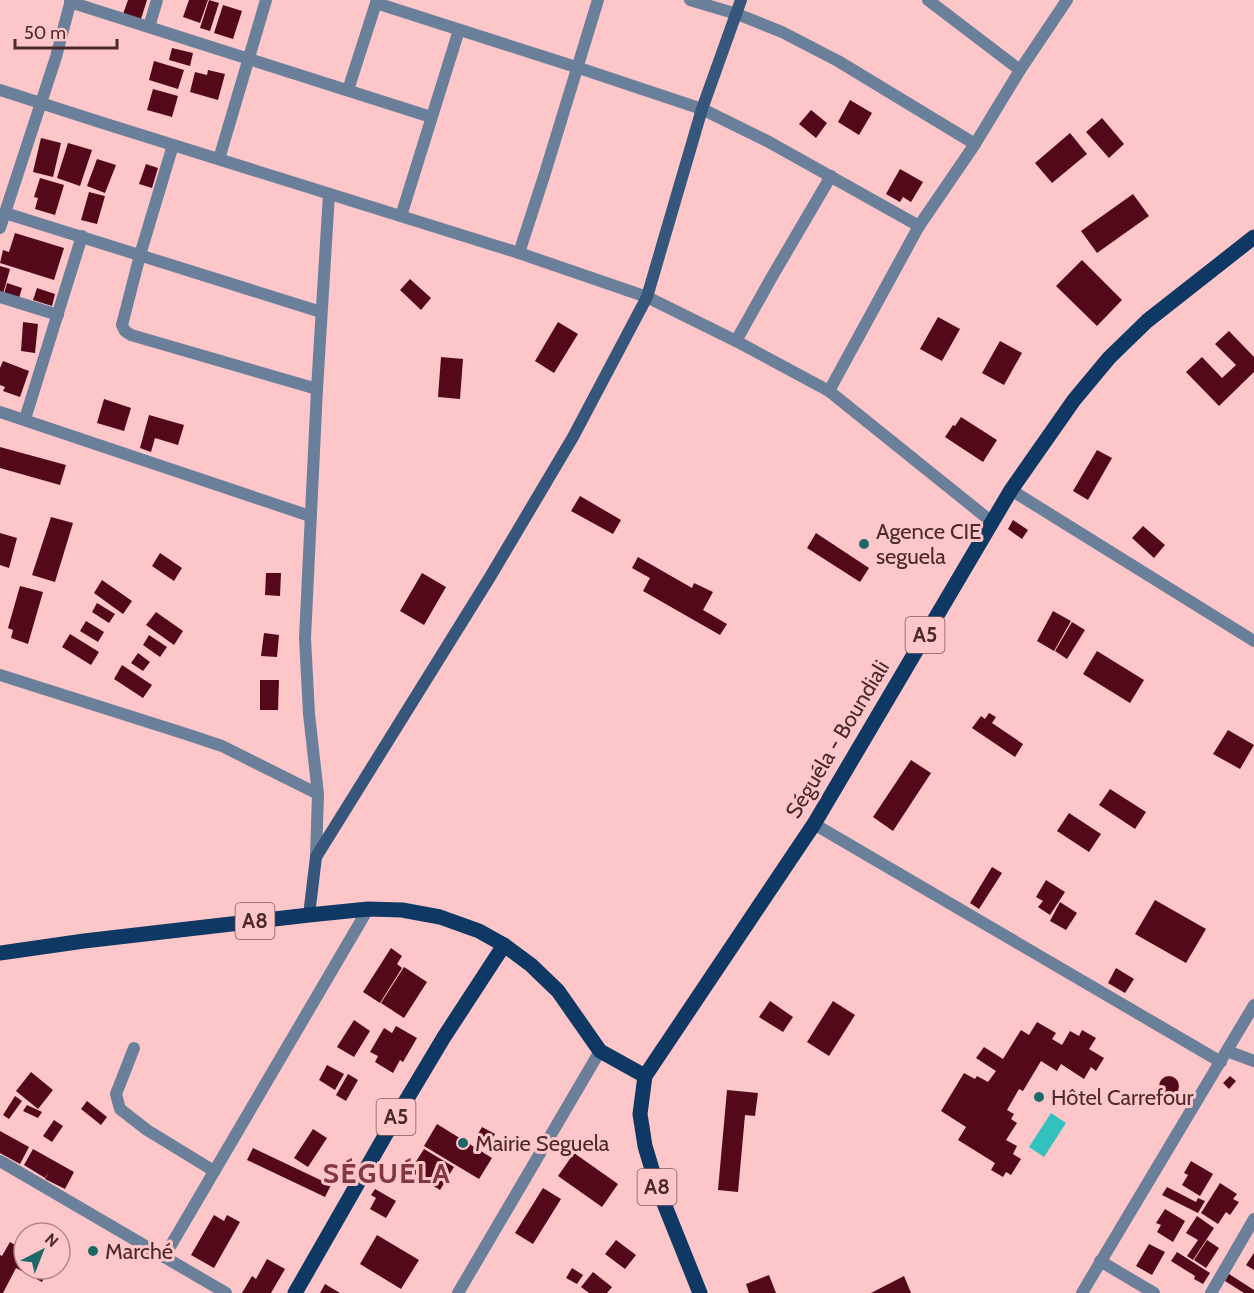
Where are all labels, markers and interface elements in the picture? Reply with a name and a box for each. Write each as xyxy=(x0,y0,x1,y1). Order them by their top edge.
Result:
scale bar xyxy=(15,12,117,50)
text: 50 m xyxy=(24,22,66,44)
place label: Agence CIE seguela xyxy=(876,518,981,570)
marker: Agence CIE seguela xyxy=(857,537,871,551)
road number: A5 xyxy=(906,617,944,653)
street label: Séguéla - Boundiali xyxy=(780,656,895,823)
road number: A8 xyxy=(236,903,274,939)
place label: Hôtel Carrefour xyxy=(1051,1084,1194,1111)
marker: Hôtel Carrefour xyxy=(1032,1090,1046,1104)
road number: A5 xyxy=(376,1099,416,1135)
place label: Mairie Seguela xyxy=(475,1130,610,1157)
marker: Mairie Seguela xyxy=(456,1136,470,1150)
district label: SÉGUÉLA xyxy=(323,1156,451,1190)
road number: A8 xyxy=(638,1169,676,1205)
north arrow xyxy=(12,1221,72,1281)
text: N xyxy=(41,1229,62,1251)
place label: Marché xyxy=(105,1238,173,1265)
marker: Marché xyxy=(86,1244,100,1258)

